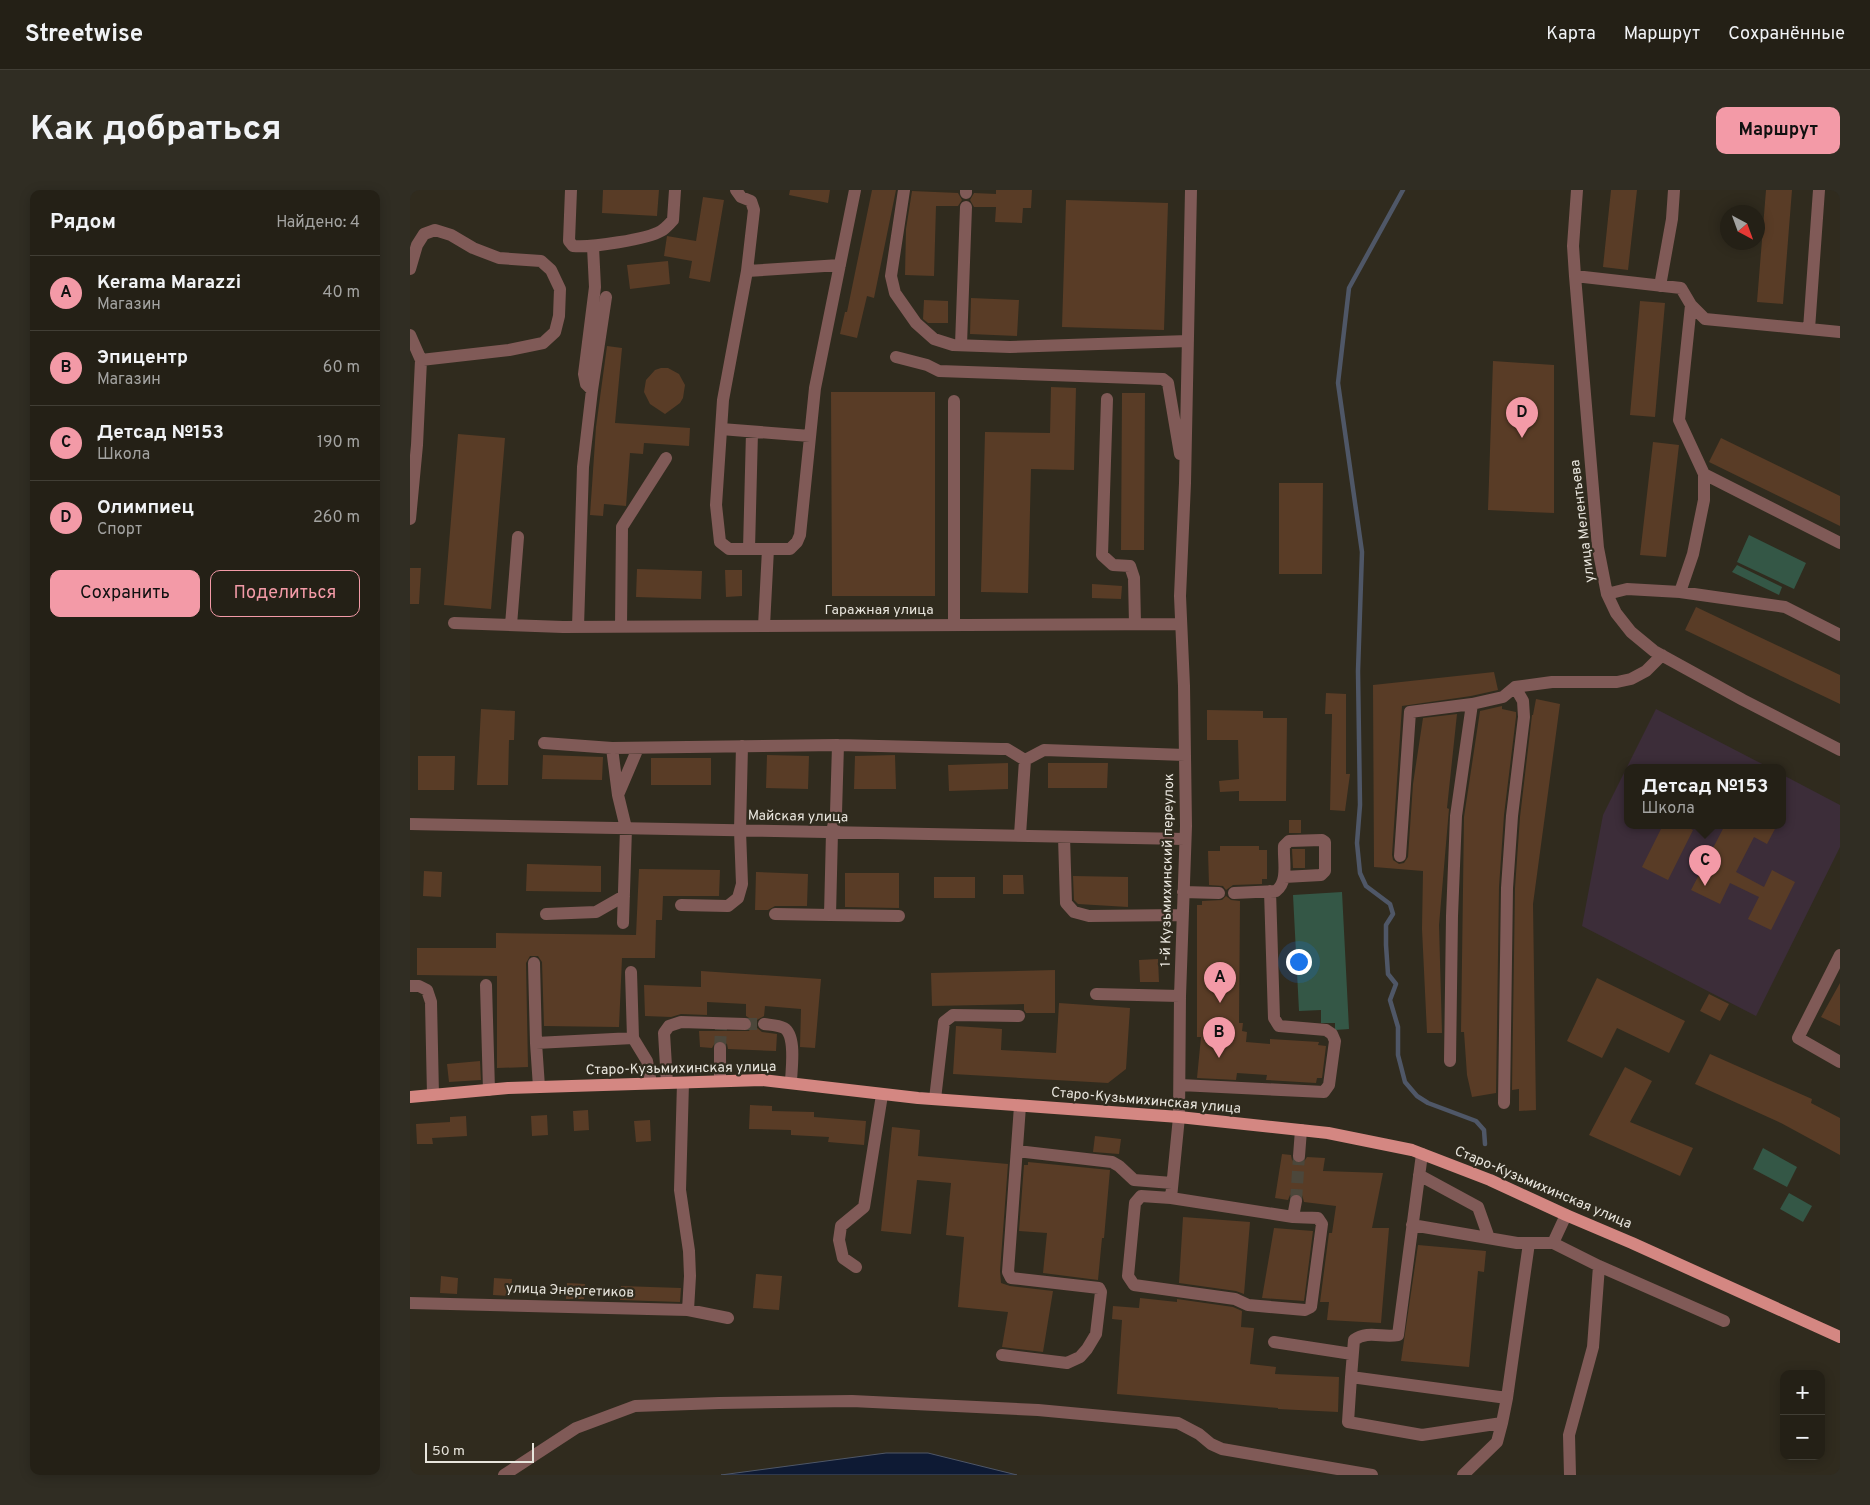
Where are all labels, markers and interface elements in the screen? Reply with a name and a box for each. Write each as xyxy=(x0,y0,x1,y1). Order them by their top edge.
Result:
text: Streetwise xyxy=(25,20,143,50)
text: Карта xyxy=(1546,23,1596,46)
text: Маршрут xyxy=(1624,23,1700,46)
text: Сохранённые xyxy=(1728,23,1845,46)
button: Маршрут xyxy=(1716,107,1840,154)
text: Как добраться xyxy=(30,108,282,152)
north arrow xyxy=(1720,205,1765,250)
text: Рядом xyxy=(50,209,116,236)
text: Найдено: 4 xyxy=(276,213,360,233)
text: Kerama Marazzi xyxy=(97,271,241,295)
text: A xyxy=(60,283,72,303)
text: 40 m xyxy=(322,283,360,303)
text: Магазин xyxy=(97,295,161,315)
text: Эпицентр xyxy=(97,346,188,370)
text: B xyxy=(60,358,72,378)
text: 60 m xyxy=(323,358,360,378)
text: Магазин xyxy=(97,370,161,390)
pin: D xyxy=(1506,397,1538,438)
text: Детсад №153 xyxy=(97,421,224,445)
text: C xyxy=(61,433,71,453)
text: 190 m xyxy=(317,433,360,453)
text: Школа xyxy=(97,445,150,465)
street label: улица Мелентьева xyxy=(1567,459,1599,583)
text: Олимпиец xyxy=(97,496,194,520)
text: D xyxy=(60,508,72,528)
text: 260 m xyxy=(313,508,360,528)
text: Спорт xyxy=(97,520,142,540)
button: Сохранить xyxy=(50,570,200,617)
button: Поделиться xyxy=(210,570,360,617)
street label: Гаражная улица xyxy=(824,602,934,619)
popup xyxy=(1624,764,1786,829)
street label: 1-й Кузьмихинский переулок xyxy=(1158,773,1178,967)
text: Детсад №153 xyxy=(1642,775,1768,799)
text: Школа xyxy=(1642,799,1695,819)
street label: Майская улица xyxy=(748,808,848,826)
pin: C xyxy=(1689,845,1721,886)
your location xyxy=(1286,949,1312,975)
pin: A xyxy=(1204,962,1236,1003)
pin: B xyxy=(1203,1017,1235,1058)
street label: Старо-Кузьмихинская улица xyxy=(585,1059,777,1079)
street label: Старо-Кузьмихинская улица xyxy=(1050,1084,1242,1118)
street label: Старо-Кузьмихинская улица xyxy=(1452,1143,1634,1233)
street label: улица Энергетиков xyxy=(506,1280,634,1302)
map controls xyxy=(1780,1370,1825,1460)
button: + xyxy=(1780,1370,1825,1415)
button: − xyxy=(1780,1415,1825,1460)
scale bar xyxy=(425,1440,534,1463)
text: 50 m xyxy=(432,1443,465,1460)

